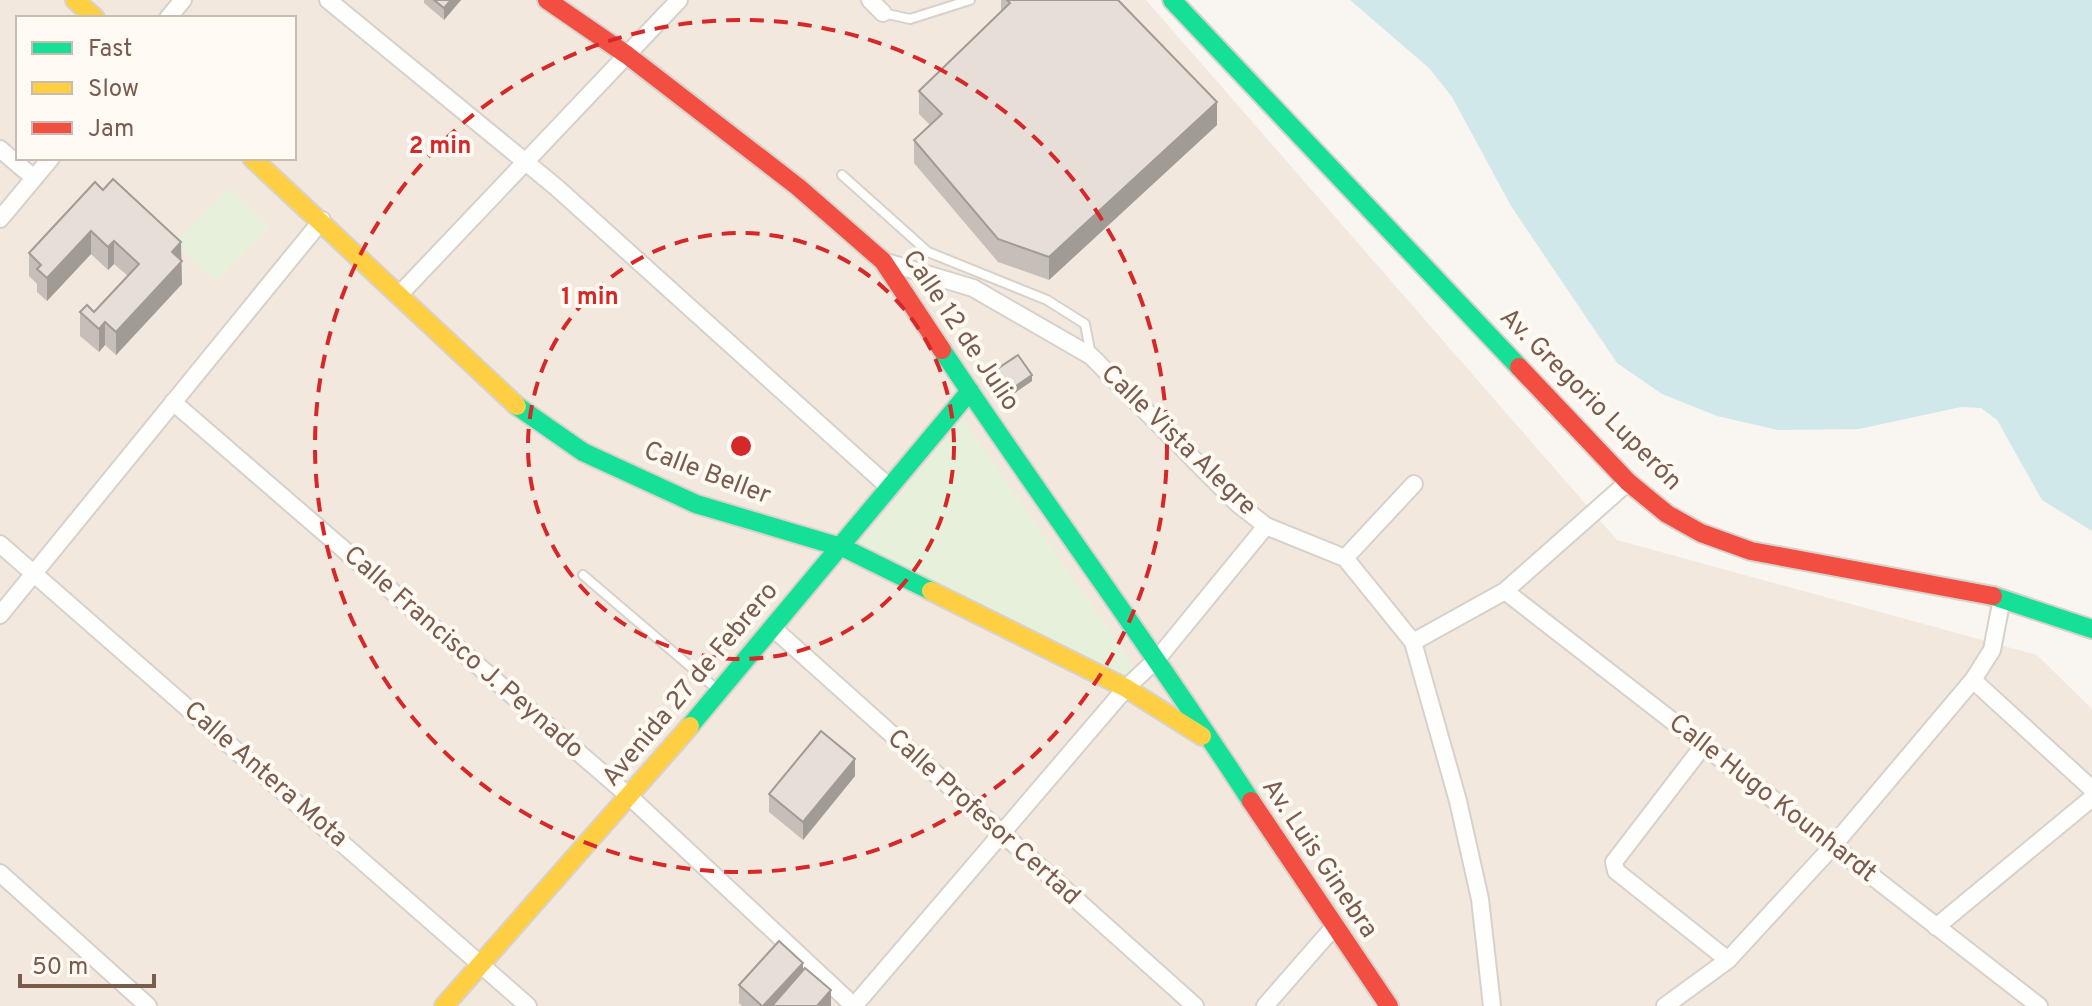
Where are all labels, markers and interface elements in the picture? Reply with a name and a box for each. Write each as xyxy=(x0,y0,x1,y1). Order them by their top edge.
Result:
legend xyxy=(16,16,296,160)
text: Fast xyxy=(88,35,132,65)
text: Slow xyxy=(88,75,139,105)
text: Jam xyxy=(88,115,134,145)
text: 2 min xyxy=(409,132,471,162)
street label: Calle 12 de Julio xyxy=(894,244,1026,418)
text: 1 min xyxy=(561,283,619,313)
street label: Av. Gregorio Luperón xyxy=(1492,302,1688,498)
street label: Calle Vista Alegre xyxy=(1093,358,1263,524)
centre of rings xyxy=(727,432,755,460)
street label: Calle Beller xyxy=(639,435,775,513)
street label: Calle Francisco J. Peynado xyxy=(336,540,590,766)
street label: Avenida 27 de Febrero xyxy=(596,576,786,794)
street label: Calle Antera Mota xyxy=(176,695,354,855)
street label: Calle Hugo Kounhardt xyxy=(1661,707,1883,891)
street label: Calle Profesor Certad xyxy=(880,723,1086,913)
street label: Av. Luis Ginebra xyxy=(1254,773,1384,945)
scale bar xyxy=(20,938,154,988)
text: 50 m xyxy=(32,953,88,983)

